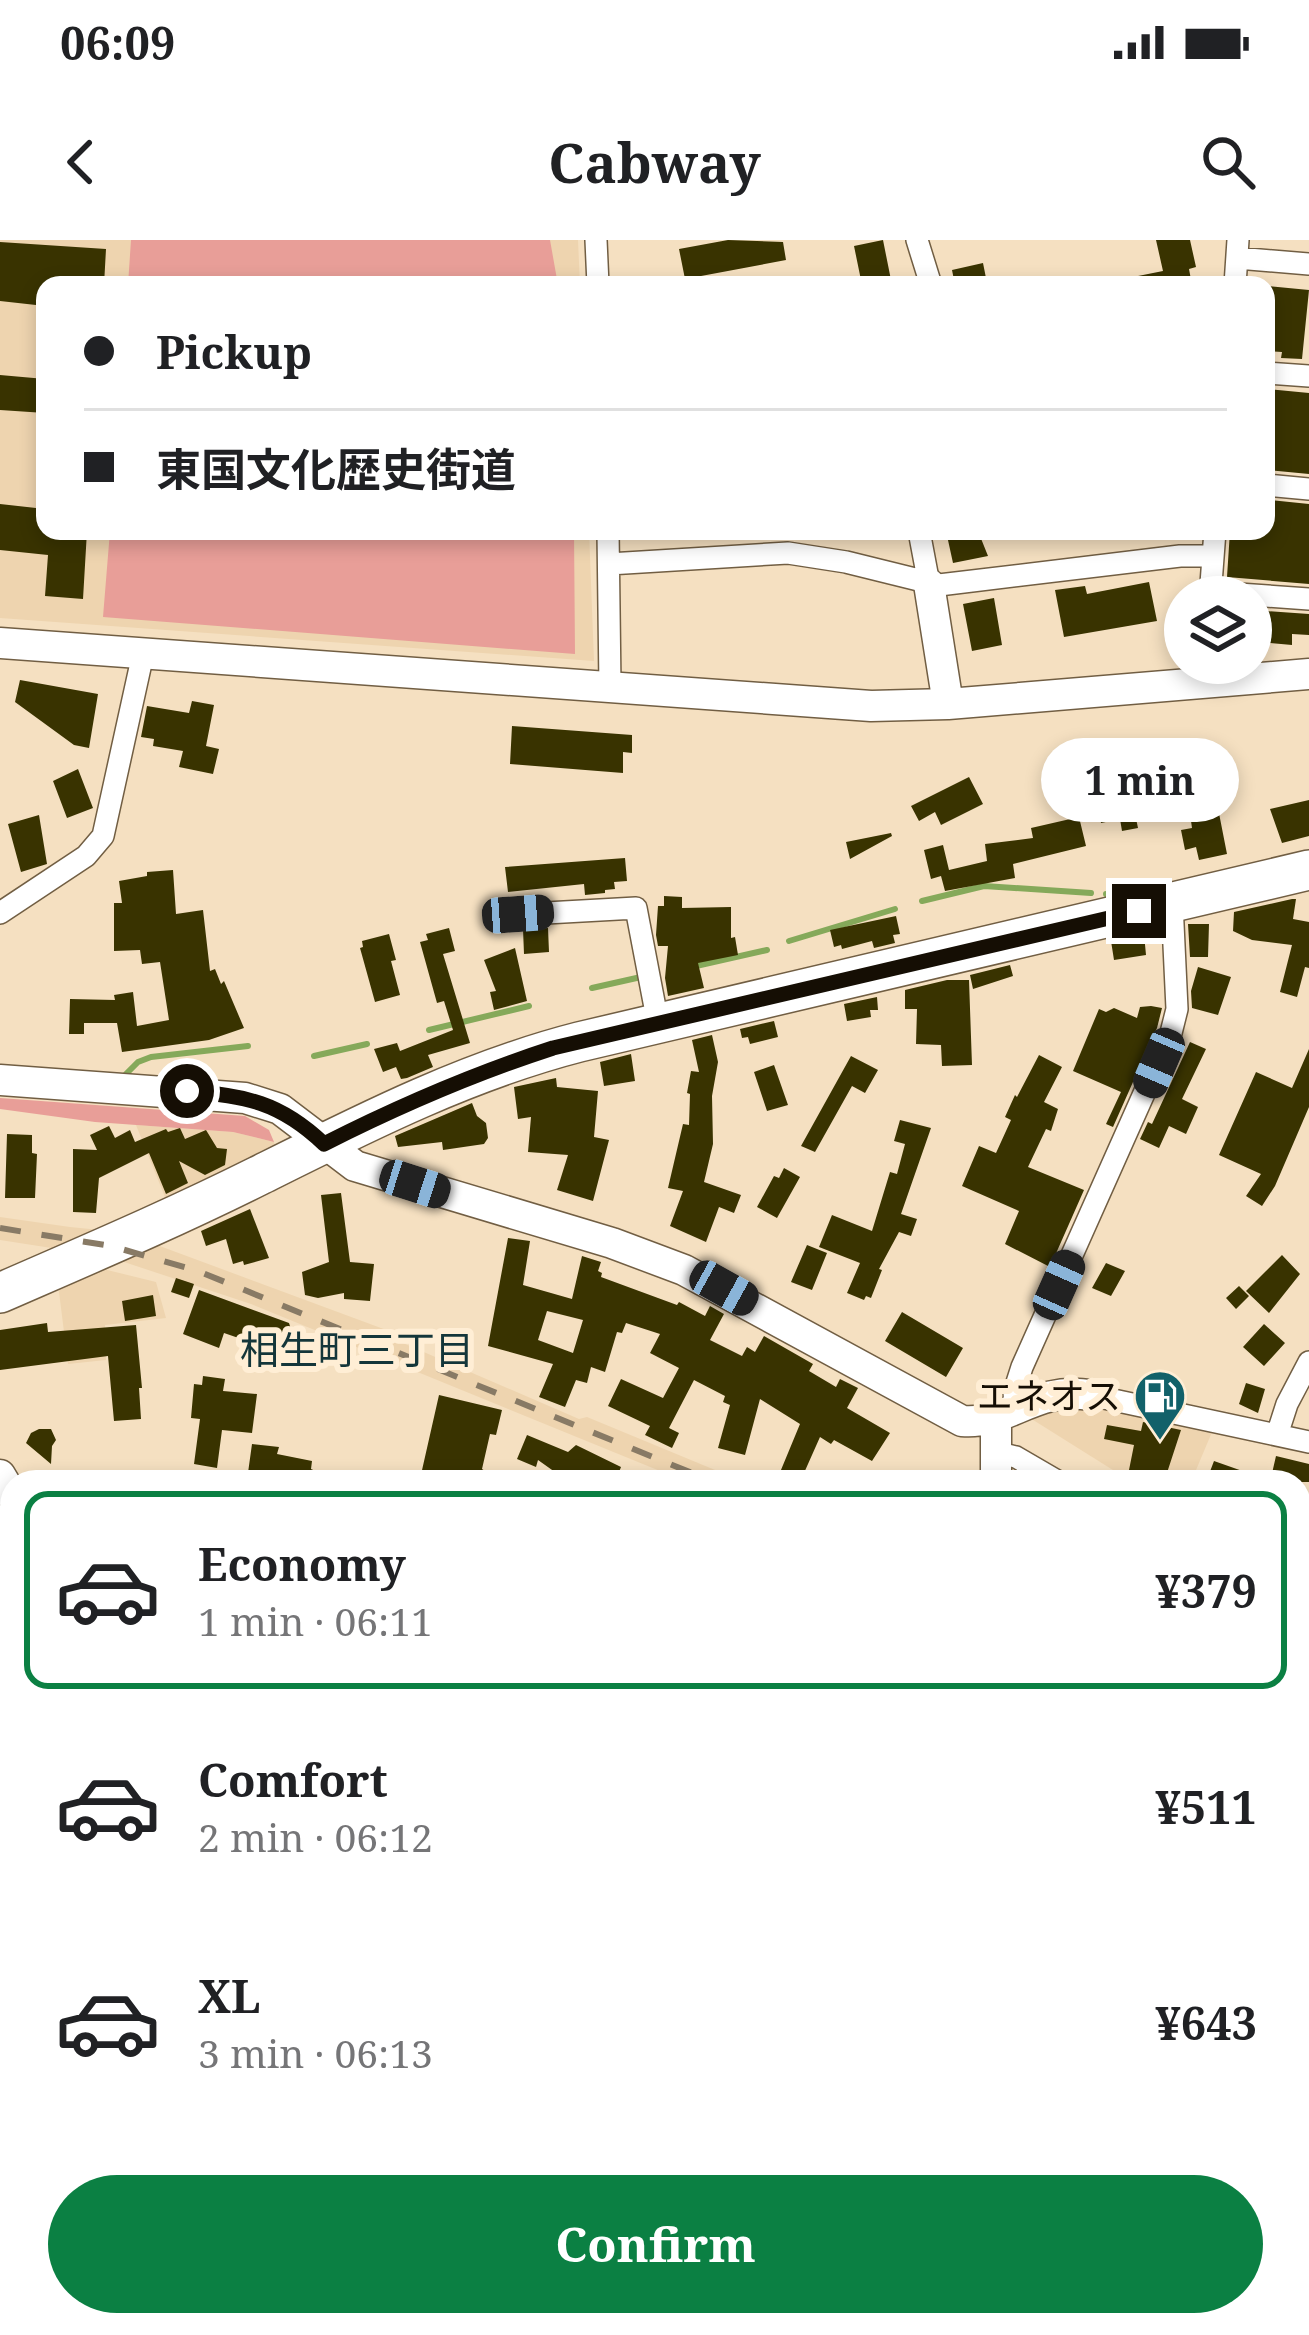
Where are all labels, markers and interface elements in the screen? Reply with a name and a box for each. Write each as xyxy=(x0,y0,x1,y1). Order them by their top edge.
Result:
text: 06:09 xyxy=(60,12,175,73)
text: Cabway xyxy=(548,125,761,199)
icon: back xyxy=(48,129,114,195)
icon: search xyxy=(1195,129,1261,195)
text: Pickup xyxy=(156,321,312,382)
text: 東国文化歴史街道 xyxy=(156,438,516,499)
map controls xyxy=(1164,576,1272,684)
button: layers xyxy=(1164,576,1272,684)
callout: 1 min xyxy=(1040,737,1238,821)
text: 1 min xyxy=(1085,753,1195,806)
route end xyxy=(1112,884,1166,938)
car xyxy=(481,894,555,934)
car xyxy=(1128,1023,1190,1103)
route start xyxy=(160,1064,214,1118)
car xyxy=(375,1156,455,1212)
car xyxy=(1028,1245,1090,1325)
car xyxy=(684,1255,764,1321)
district label: 相生町三丁目 xyxy=(240,1322,474,1375)
fuel station icon: エネオス xyxy=(1132,1368,1188,1442)
place label: エネオス xyxy=(977,1371,1121,1420)
text: Economy xyxy=(198,1533,406,1594)
icon: car xyxy=(54,1536,162,1644)
text: ¥379 xyxy=(1155,1560,1257,1621)
text: 1 min · 06:11 xyxy=(198,1594,433,1647)
text: Comfort xyxy=(198,1749,388,1810)
icon: car xyxy=(54,1752,162,1860)
text: ¥511 xyxy=(1155,1776,1257,1837)
text: 2 min · 06:12 xyxy=(198,1810,433,1863)
text: XL xyxy=(198,1965,260,2026)
icon: car xyxy=(54,1968,162,2076)
text: ¥643 xyxy=(1155,1992,1257,2053)
text: 3 min · 06:13 xyxy=(198,2026,433,2079)
button: Confirm xyxy=(48,2175,1263,2313)

